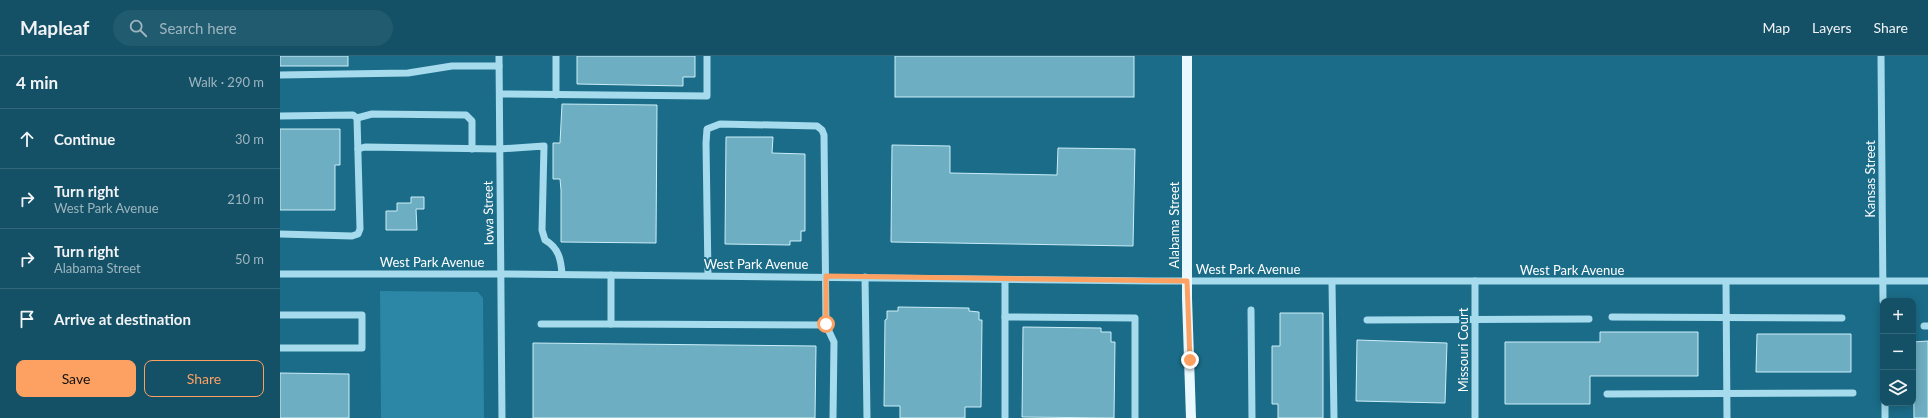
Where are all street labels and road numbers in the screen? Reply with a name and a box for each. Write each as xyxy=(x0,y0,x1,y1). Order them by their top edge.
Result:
street label: Kansas Street xyxy=(1862,140,1878,218)
street label: Iowa Street xyxy=(479,180,497,246)
street label: Alabama Street xyxy=(1166,181,1182,268)
street label: West Park Avenue xyxy=(380,254,484,270)
street label: West Park Avenue xyxy=(704,256,808,272)
street label: West Park Avenue xyxy=(1196,261,1300,277)
street label: West Park Avenue xyxy=(1520,262,1624,278)
street label: Missouri Court xyxy=(1455,307,1471,392)

